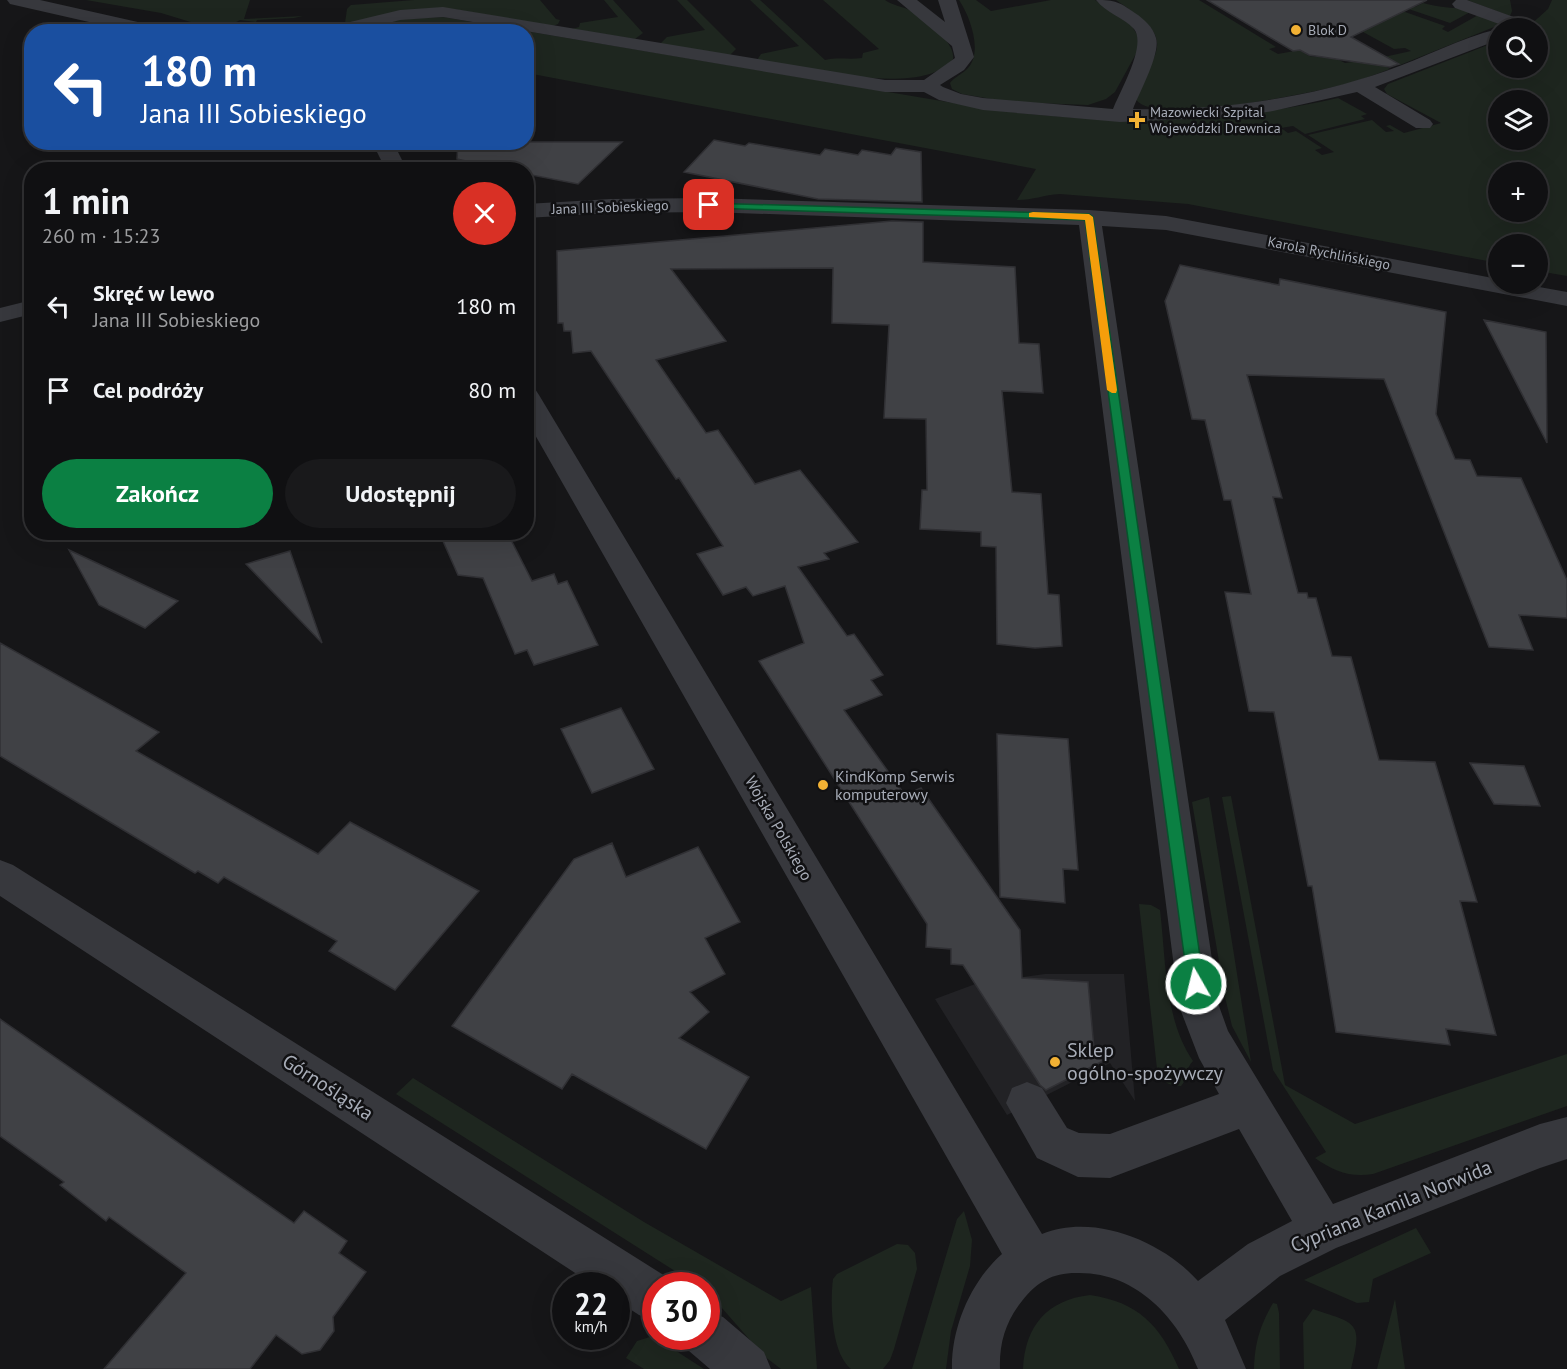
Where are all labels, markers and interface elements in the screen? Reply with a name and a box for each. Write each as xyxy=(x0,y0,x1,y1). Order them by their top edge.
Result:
map controls xyxy=(1488,18,1548,294)
button: search xyxy=(1488,18,1548,78)
place label: Blok D xyxy=(1308,21,1347,39)
marker: Blok D xyxy=(1289,23,1303,37)
text: 180 m xyxy=(141,43,257,98)
icon: left xyxy=(42,48,120,126)
button: layers xyxy=(1488,90,1548,150)
text: Jana III Sobieskiego xyxy=(141,96,367,130)
place label: Mazowiecki Szpital Wojewódzki Drewnica xyxy=(1150,103,1281,137)
marker: Mazowiecki Szpital Wojewódzki Drewnica xyxy=(1128,111,1146,129)
button: + xyxy=(1488,162,1548,222)
text: 1 min xyxy=(42,177,130,224)
pin xyxy=(683,179,734,230)
button: close xyxy=(453,182,516,245)
icon: arrive xyxy=(692,188,725,221)
street label: Jana III Sobieskiego xyxy=(550,196,669,218)
text: 260 m · 15:23 xyxy=(42,223,160,249)
street label: Karola Rychlińskiego xyxy=(1266,232,1392,274)
button: − xyxy=(1488,234,1548,294)
text: Skręć w lewo xyxy=(93,279,214,307)
icon: left xyxy=(42,290,75,323)
text: 180 m xyxy=(456,292,516,320)
text: Jana III Sobieskiego xyxy=(93,307,260,333)
icon: arrive xyxy=(42,374,75,407)
text: Cel podróży xyxy=(93,376,203,404)
text: 80 m xyxy=(468,376,516,404)
button: Zakończ xyxy=(42,459,273,528)
button: Udostępnij xyxy=(285,459,516,528)
place label: KindKomp Serwis komputerowy xyxy=(835,766,955,804)
street label: Wojska Polskiego xyxy=(741,772,817,884)
marker: KindKomp Serwis komputerowy xyxy=(816,778,830,792)
position arrow xyxy=(1164,952,1228,1016)
place label: Sklep ogólno-spożywczy xyxy=(1067,1037,1224,1086)
street label: Górnośląska xyxy=(278,1048,378,1126)
marker: Sklep ogólno-spożywczy xyxy=(1048,1055,1062,1069)
street label: Cypriana Kamila Norwida xyxy=(1286,1154,1496,1258)
speed limit sign: 30 xyxy=(642,1272,720,1350)
text: 22 xyxy=(574,1284,608,1323)
text: km/h xyxy=(575,1317,607,1336)

